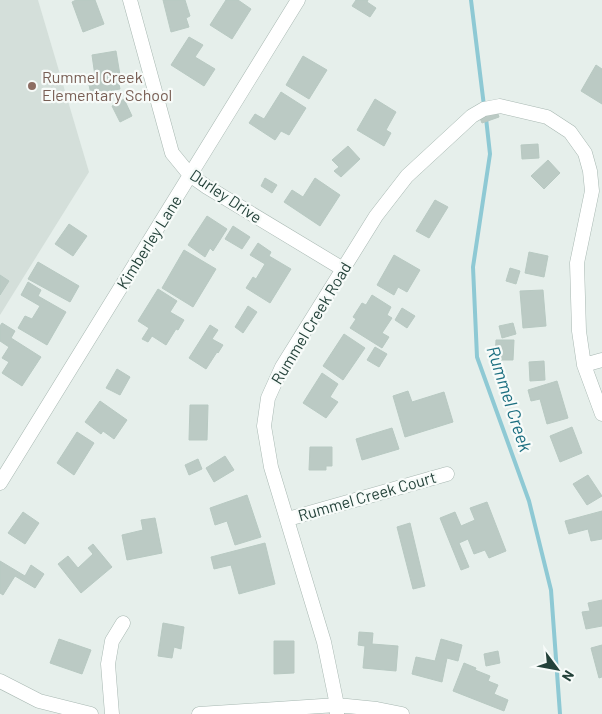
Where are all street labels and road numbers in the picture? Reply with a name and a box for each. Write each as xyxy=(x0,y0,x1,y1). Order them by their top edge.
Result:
street label: Durley Drive xyxy=(187,165,266,226)
street label: Kimberley Lane xyxy=(112,191,185,292)
street label: Rummel Creek Road xyxy=(267,258,355,387)
street label: Rummel Creek Court xyxy=(296,467,438,524)

